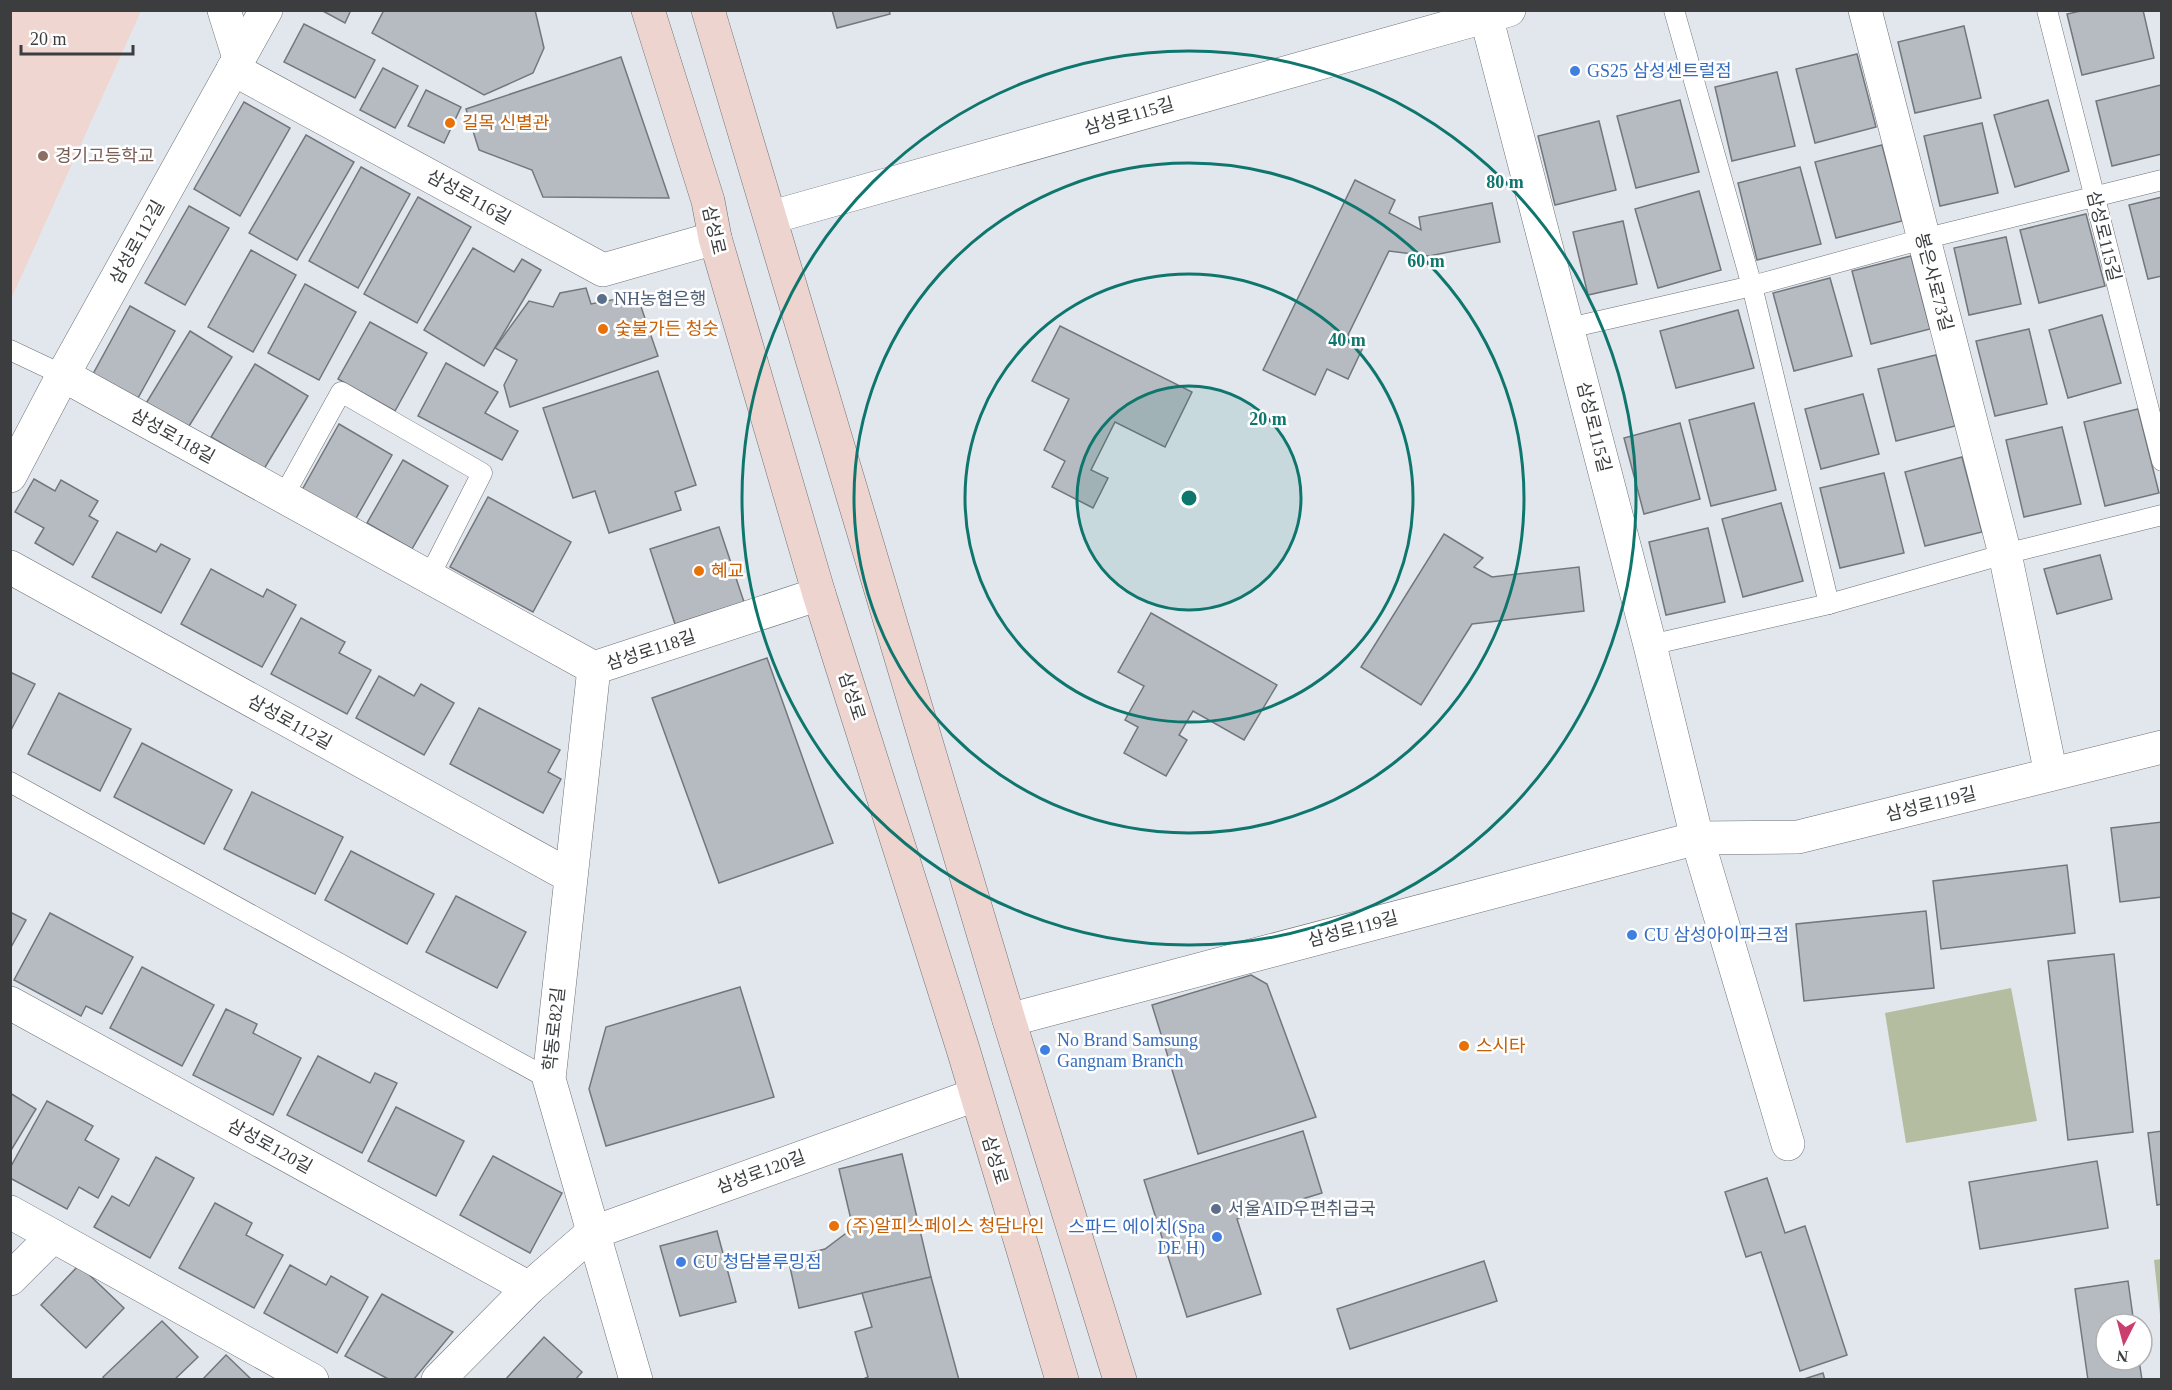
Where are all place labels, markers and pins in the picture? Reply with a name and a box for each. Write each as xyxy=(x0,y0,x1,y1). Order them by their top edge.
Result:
place label: GS25 삼성센트럴점 xyxy=(1587,61,1732,81)
marker: GS25 삼성센트럴점 xyxy=(1568,64,1582,78)
place label: 길목 신별관 xyxy=(462,113,550,133)
marker: 길목 신별관 xyxy=(443,116,457,130)
place label: 경기고등학교 xyxy=(55,146,154,166)
marker: 경기고등학교 xyxy=(36,149,50,163)
place label: NH농협은행 xyxy=(614,289,706,309)
marker: NH농협은행 xyxy=(595,292,609,306)
place label: 숯불가든 청숫 xyxy=(615,319,719,339)
marker: 숯불가든 청숫 xyxy=(596,322,610,336)
centre of rings xyxy=(1179,488,1199,508)
place label: 혜교 xyxy=(711,561,744,581)
marker: 혜교 xyxy=(692,564,706,578)
place label: CU 삼성아이파크점 xyxy=(1644,925,1789,945)
marker: CU 삼성아이파크점 xyxy=(1625,928,1639,942)
place label: No Brand Samsung Gangnam Branch xyxy=(1057,1030,1198,1071)
place label: 스시타 xyxy=(1476,1036,1526,1056)
marker: 스시타 xyxy=(1457,1039,1471,1053)
marker: No Brand Samsung Gangnam Branch xyxy=(1038,1043,1052,1057)
place label: 서울AID우편취급국 xyxy=(1228,1199,1376,1219)
marker: 서울AID우편취급국 xyxy=(1209,1202,1223,1216)
place label: (주)알피스페이스 청담나인 xyxy=(846,1216,1045,1237)
place label: 스파드 에이치(Spa DE H) xyxy=(1068,1217,1205,1259)
marker: (주)알피스페이스 청담나인 xyxy=(827,1219,841,1233)
marker: 스파드 에이치(Spa DE H) xyxy=(1210,1230,1224,1244)
place label: CU 청담블루밍점 xyxy=(693,1252,822,1272)
marker: CU 청담블루밍점 xyxy=(674,1255,688,1269)

